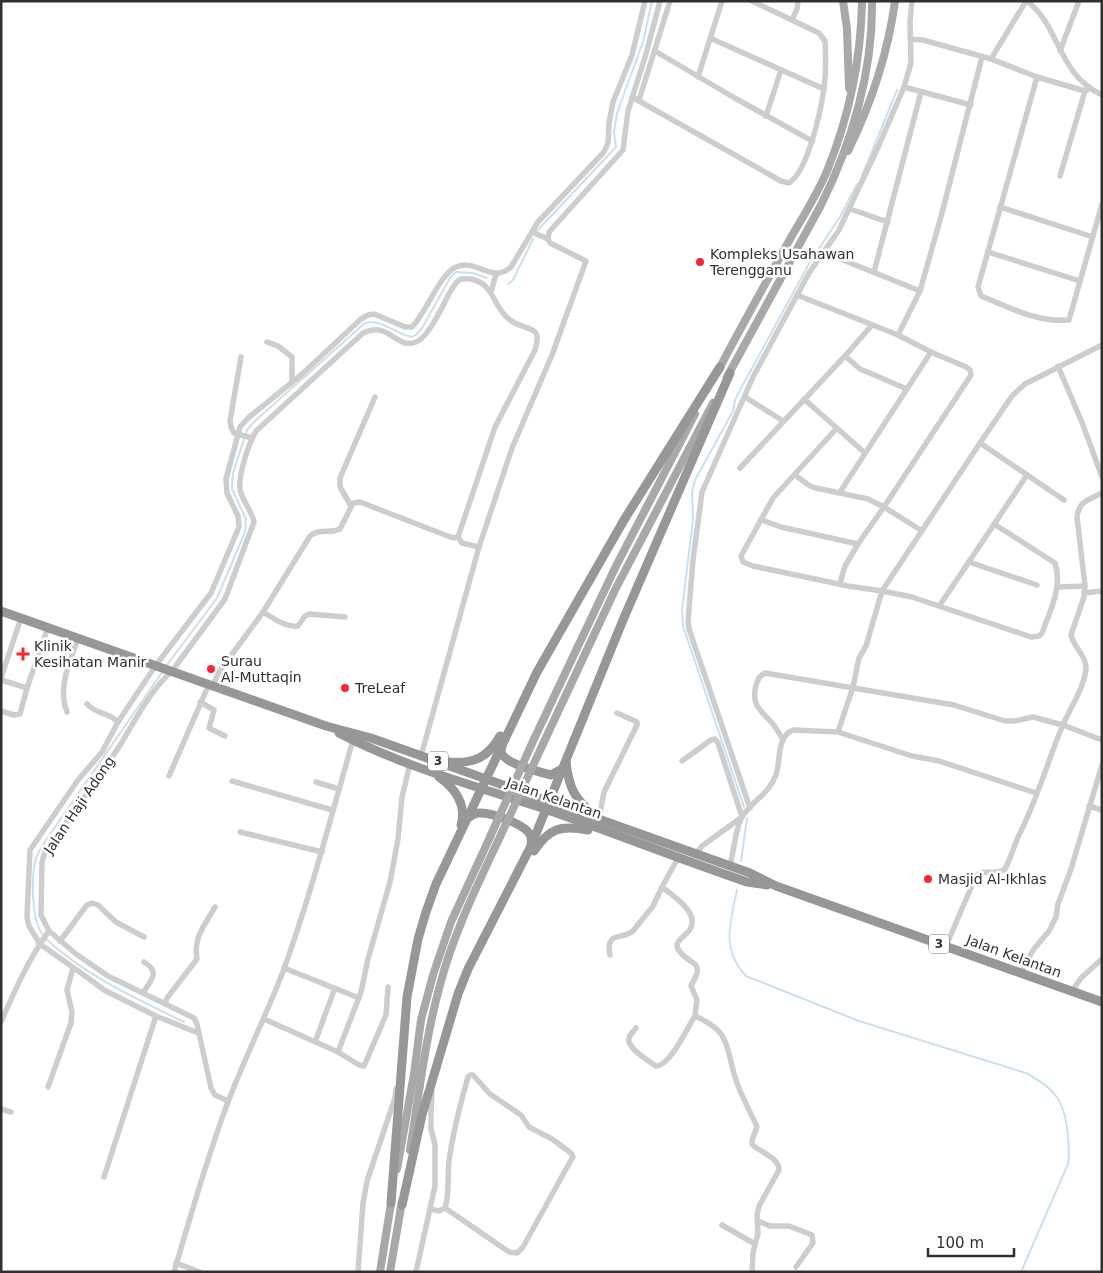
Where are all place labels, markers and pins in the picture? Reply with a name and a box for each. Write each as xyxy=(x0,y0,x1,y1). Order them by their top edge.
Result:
place label: Kompleks Usahawan Terengganu xyxy=(709,246,854,278)
marker: Kompleks Usahawan Terengganu xyxy=(694,256,706,268)
place label: Klinik Kesihatan Manir xyxy=(34,638,147,670)
marker: Klinik Kesihatan Manir xyxy=(16,647,30,661)
place label: Surau Al-Muttaqin xyxy=(221,653,302,685)
marker: Surau Al-Muttaqin xyxy=(205,663,217,675)
place label: TreLeaf xyxy=(354,680,406,696)
marker: TreLeaf xyxy=(339,682,351,694)
place label: Masjid Al-Ikhlas xyxy=(938,871,1046,887)
marker: Masjid Al-Ikhlas xyxy=(922,873,934,885)

